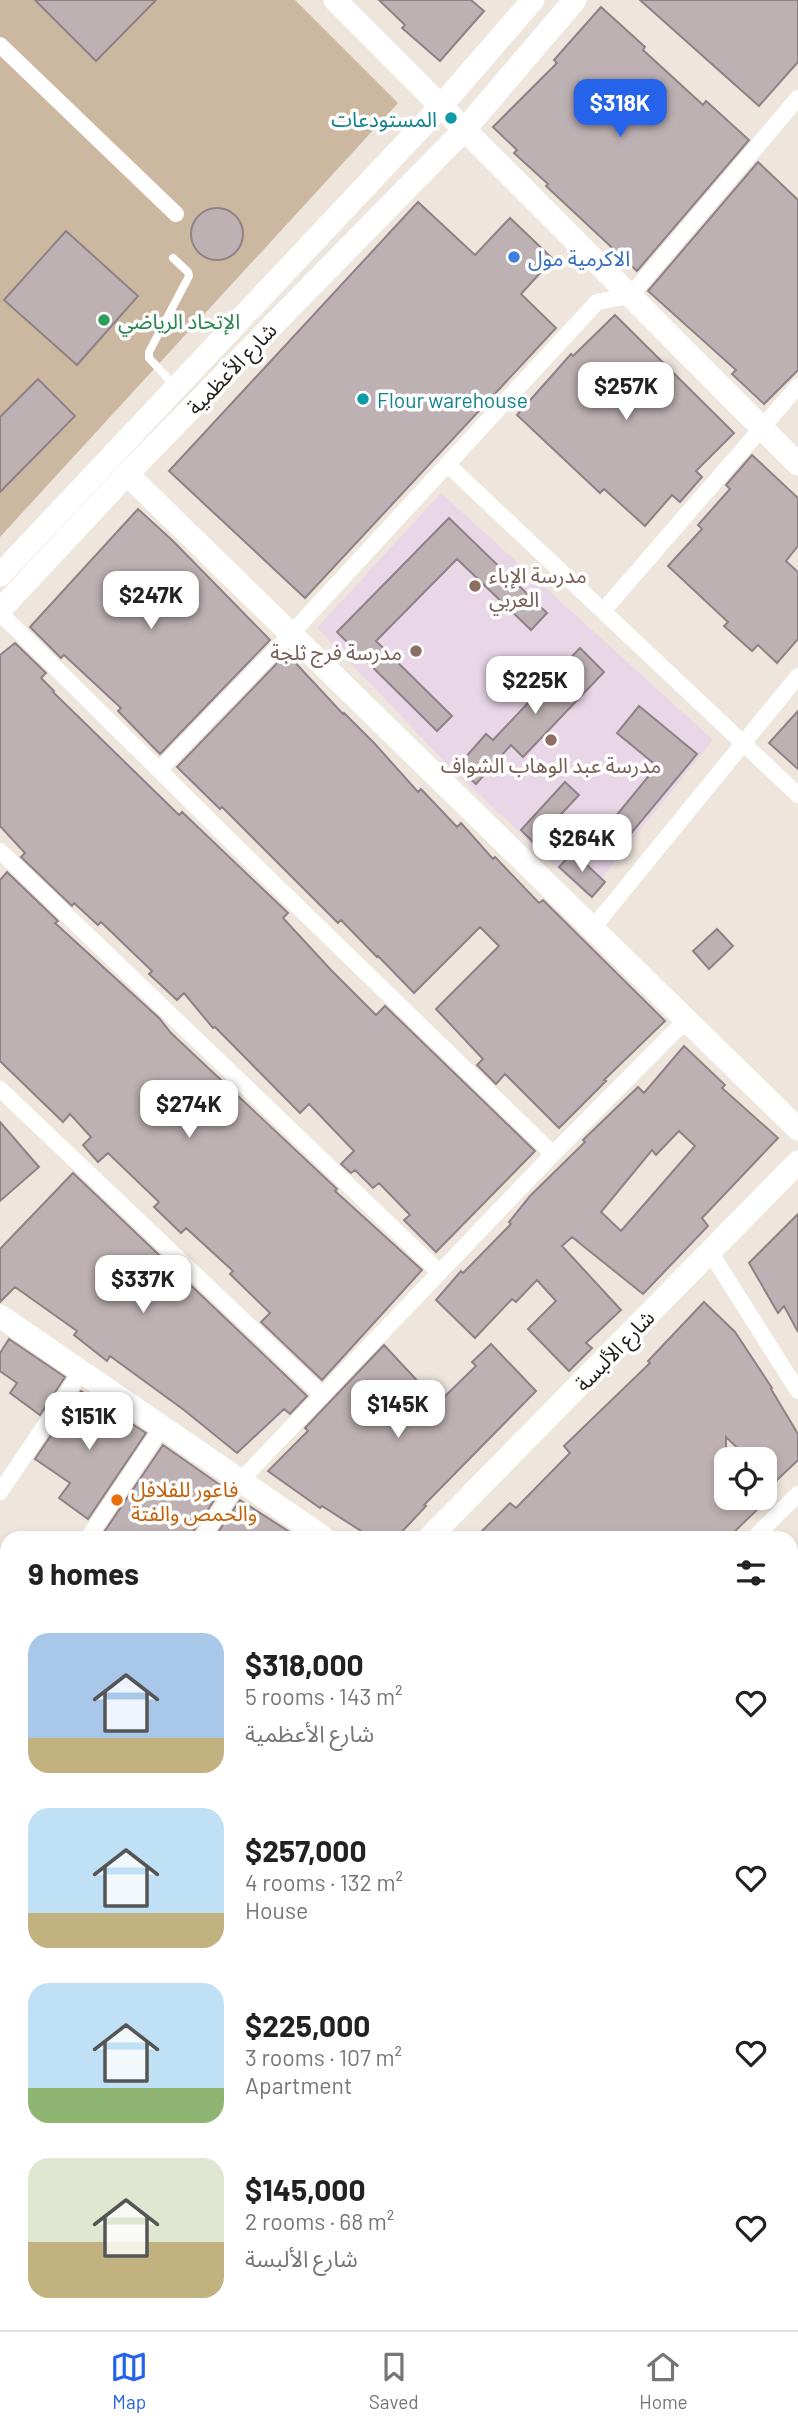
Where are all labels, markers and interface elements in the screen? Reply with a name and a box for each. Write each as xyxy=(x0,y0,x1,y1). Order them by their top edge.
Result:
pin: $318K xyxy=(571,80,669,139)
text: $318K xyxy=(590,88,650,116)
place label: المستودعات xyxy=(331,106,437,132)
marker: المستودعات xyxy=(443,110,459,126)
place label: الاكرمية مول xyxy=(528,245,630,271)
marker: الاكرمية مول xyxy=(506,249,522,265)
place label: الإتحاد الرياضي xyxy=(118,308,240,337)
marker: الإتحاد الرياضي xyxy=(96,312,112,328)
street label: شارع الأعظمية xyxy=(181,317,284,422)
pin: $257K xyxy=(577,362,675,422)
text: $257K xyxy=(594,371,658,399)
place label: Flour warehouse xyxy=(377,387,528,412)
marker: Flour warehouse xyxy=(355,391,371,407)
place label: مدرسة الإباء العربي xyxy=(489,562,587,615)
pin: $247K xyxy=(102,572,200,631)
marker: مدرسة الإباء العربي xyxy=(467,578,483,594)
text: $247K xyxy=(119,580,183,608)
place label: مدرسة فرج ثلجة xyxy=(270,639,402,668)
marker: مدرسة فرج ثلجة xyxy=(408,643,424,659)
pin: $225K xyxy=(486,656,584,716)
text: $225K xyxy=(502,665,568,693)
marker: مدرسة عبد الوهاب الشواف xyxy=(543,732,559,748)
place label: مدرسة عبد الوهاب الشواف xyxy=(441,752,661,778)
pin: $264K xyxy=(533,814,631,874)
text: $264K xyxy=(549,823,615,851)
pin: $274K xyxy=(140,1080,238,1140)
text: $274K xyxy=(156,1089,222,1117)
pin: $337K xyxy=(94,1256,192,1315)
text: $337K xyxy=(111,1264,175,1292)
street label: شارع الألبسة xyxy=(569,1304,662,1399)
pin: $145K xyxy=(349,1380,447,1440)
text: $145K xyxy=(367,1389,429,1417)
pin: $151K xyxy=(40,1392,138,1452)
text: $151K xyxy=(61,1401,117,1429)
map controls xyxy=(714,1447,777,1510)
button: locate xyxy=(714,1447,777,1510)
place label: فاعور للفلافل والحمص والفتة xyxy=(131,1476,257,1526)
marker: فاعور للفلافل والحمص والفتة xyxy=(109,1492,125,1508)
icon: filters xyxy=(732,1554,770,1592)
text: 9 homes xyxy=(28,1555,139,1591)
text: $318,000 xyxy=(245,1646,364,1682)
icon: home xyxy=(84,1661,168,1745)
text: 5 rooms · 143 m² xyxy=(245,1682,403,1710)
icon: heart xyxy=(732,1684,770,1722)
text: شارع الأعظمية xyxy=(245,1719,374,1747)
text: $257,000 xyxy=(245,1832,367,1868)
icon: home xyxy=(84,1836,168,1920)
icon: heart xyxy=(732,1859,770,1897)
text: 4 rooms · 132 m² xyxy=(245,1868,403,1896)
text: House xyxy=(245,1896,308,1924)
text: $225,000 xyxy=(245,2007,370,2043)
icon: home xyxy=(84,2011,168,2095)
icon: heart xyxy=(732,2034,770,2072)
text: 3 rooms · 107 m² xyxy=(245,2043,402,2071)
text: Apartment xyxy=(245,2071,352,2099)
text: $145,000 xyxy=(245,2171,366,2207)
icon: home xyxy=(84,2186,168,2270)
text: 2 rooms · 68 m² xyxy=(245,2207,394,2235)
icon: heart xyxy=(732,2209,770,2247)
text: شارع الألبسة xyxy=(245,2244,358,2272)
tab: Map xyxy=(110,2348,148,2413)
tab: Saved xyxy=(369,2348,419,2413)
tab: Home xyxy=(639,2348,688,2413)

